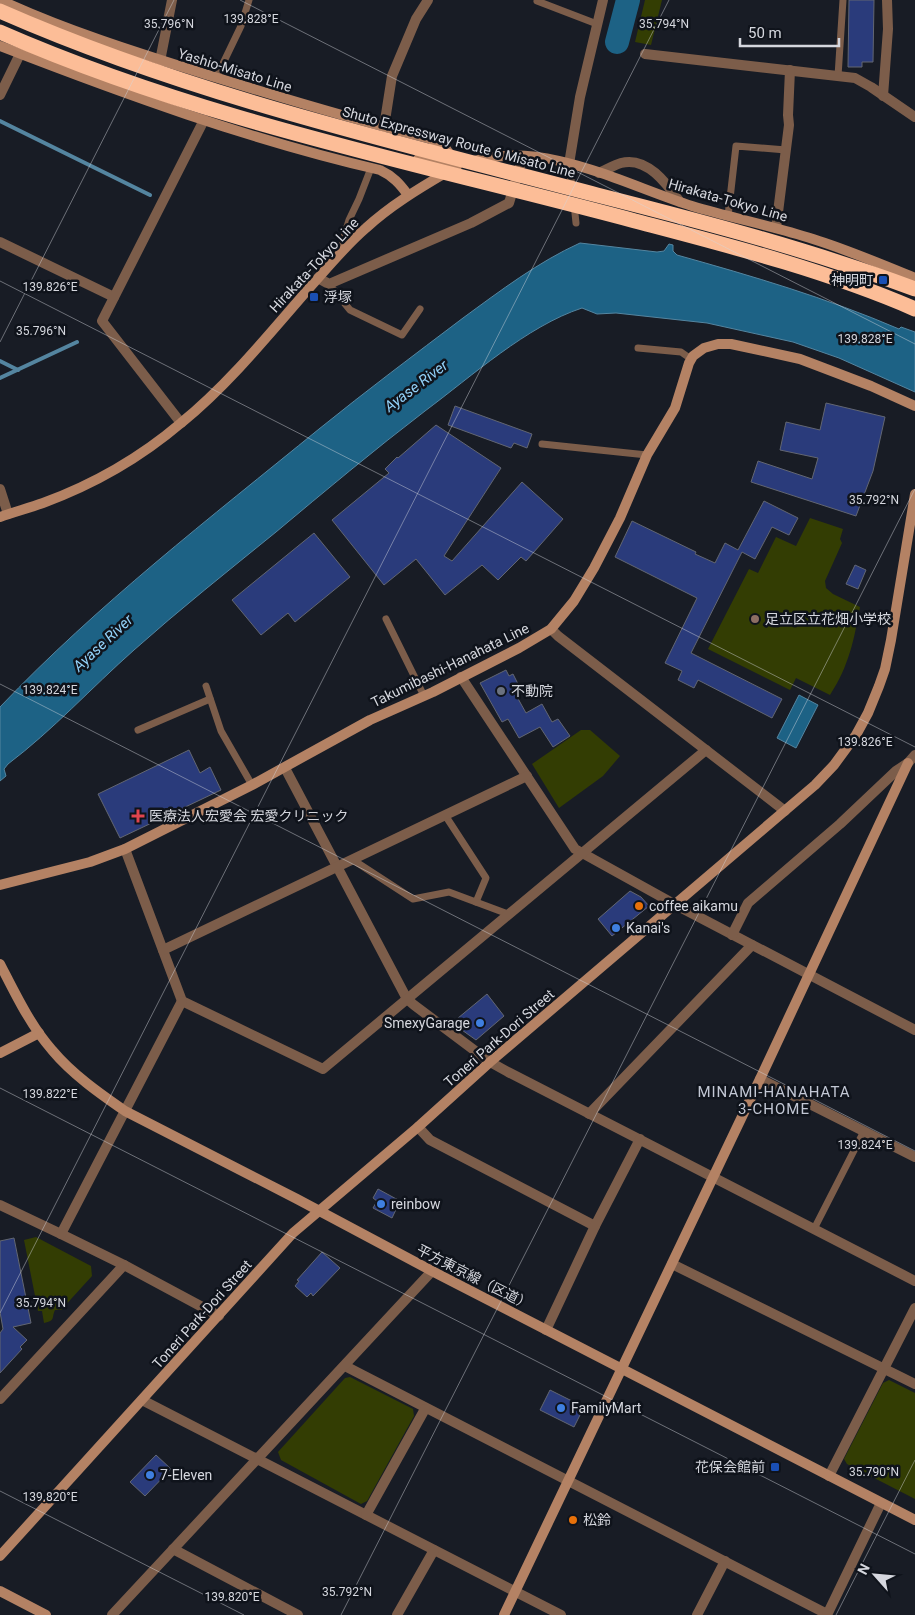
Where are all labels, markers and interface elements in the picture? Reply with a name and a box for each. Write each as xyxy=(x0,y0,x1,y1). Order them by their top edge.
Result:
text: 139.828°E xyxy=(224,12,279,26)
scale bar xyxy=(740,15,839,47)
text: 35.796°N xyxy=(144,17,194,31)
text: 35.794°N xyxy=(639,17,689,31)
text: 50 m xyxy=(748,24,782,42)
street label: Yashio-Misato Line xyxy=(176,45,294,95)
street label: Shuto Expressway Route 6 Misato Line xyxy=(341,103,577,181)
street label: Hirakata-Tokyo Line xyxy=(667,175,789,225)
street label: Hirakata-Tokyo Line xyxy=(266,215,362,315)
place label: 神明町 xyxy=(831,272,873,288)
marker: 神明町 xyxy=(877,274,889,286)
text: 139.826°E xyxy=(23,280,78,294)
place label: 浮塚 xyxy=(324,289,352,305)
marker: 浮塚 xyxy=(308,291,320,303)
text: 35.796°N xyxy=(16,324,66,338)
text: 139.828°E xyxy=(838,332,893,346)
water label: Ayase River xyxy=(380,356,452,416)
text: 35.792°N xyxy=(849,493,899,507)
water label: Ayase River xyxy=(69,610,137,676)
place label: 足立区立花畑小学校 xyxy=(765,611,891,627)
marker: 足立区立花畑小学校 xyxy=(749,613,761,625)
street label: Takumibashi-Hanahata Line xyxy=(369,620,531,710)
text: 139.824°E xyxy=(23,683,78,697)
place label: 不動院 xyxy=(511,683,553,699)
marker: 不動院 xyxy=(495,685,507,697)
text: 139.826°E xyxy=(838,735,893,749)
place label: 医療法人宏愛会 宏愛クリニック xyxy=(149,808,348,824)
marker: 医療法人宏愛会 宏愛クリニック xyxy=(131,809,145,823)
place label: coffee aikamu xyxy=(649,898,738,914)
marker: coffee aikamu xyxy=(633,900,645,912)
place label: Kanai's xyxy=(626,920,670,936)
marker: Kanai's xyxy=(610,922,622,934)
street label: Toneri Park-Dori Street xyxy=(441,986,557,1090)
place label: SmexyGarage xyxy=(384,1015,470,1031)
marker: SmexyGarage xyxy=(474,1017,486,1029)
district label: MINAMI-HANAHATA 3-CHOME xyxy=(697,1083,851,1118)
text: 139.822°E xyxy=(23,1087,78,1101)
text: 139.824°E xyxy=(838,1138,893,1152)
place label: reinbow xyxy=(391,1196,441,1212)
marker: reinbow xyxy=(375,1198,387,1210)
street label: 平方東京線（区道） xyxy=(414,1241,534,1313)
street label: Toneri Park-Dori Street xyxy=(149,1256,255,1371)
text: 35.794°N xyxy=(16,1296,66,1310)
place label: FamilyMart xyxy=(571,1400,642,1416)
marker: FamilyMart xyxy=(555,1402,567,1414)
place label: 花保会館前 xyxy=(695,1459,765,1475)
marker: 花保会館前 xyxy=(769,1461,781,1473)
text: 35.790°N xyxy=(849,1465,899,1479)
place label: 7-Eleven xyxy=(160,1467,212,1483)
marker: 7-Eleven xyxy=(144,1469,156,1481)
text: 139.820°E xyxy=(23,1490,78,1504)
place label: 松鈴 xyxy=(583,1512,611,1528)
marker: 松鈴 xyxy=(567,1514,579,1526)
north arrow xyxy=(850,1550,900,1600)
text: N xyxy=(854,1561,873,1577)
text: 35.792°N xyxy=(322,1585,372,1599)
text: 139.820°E xyxy=(205,1590,260,1604)

